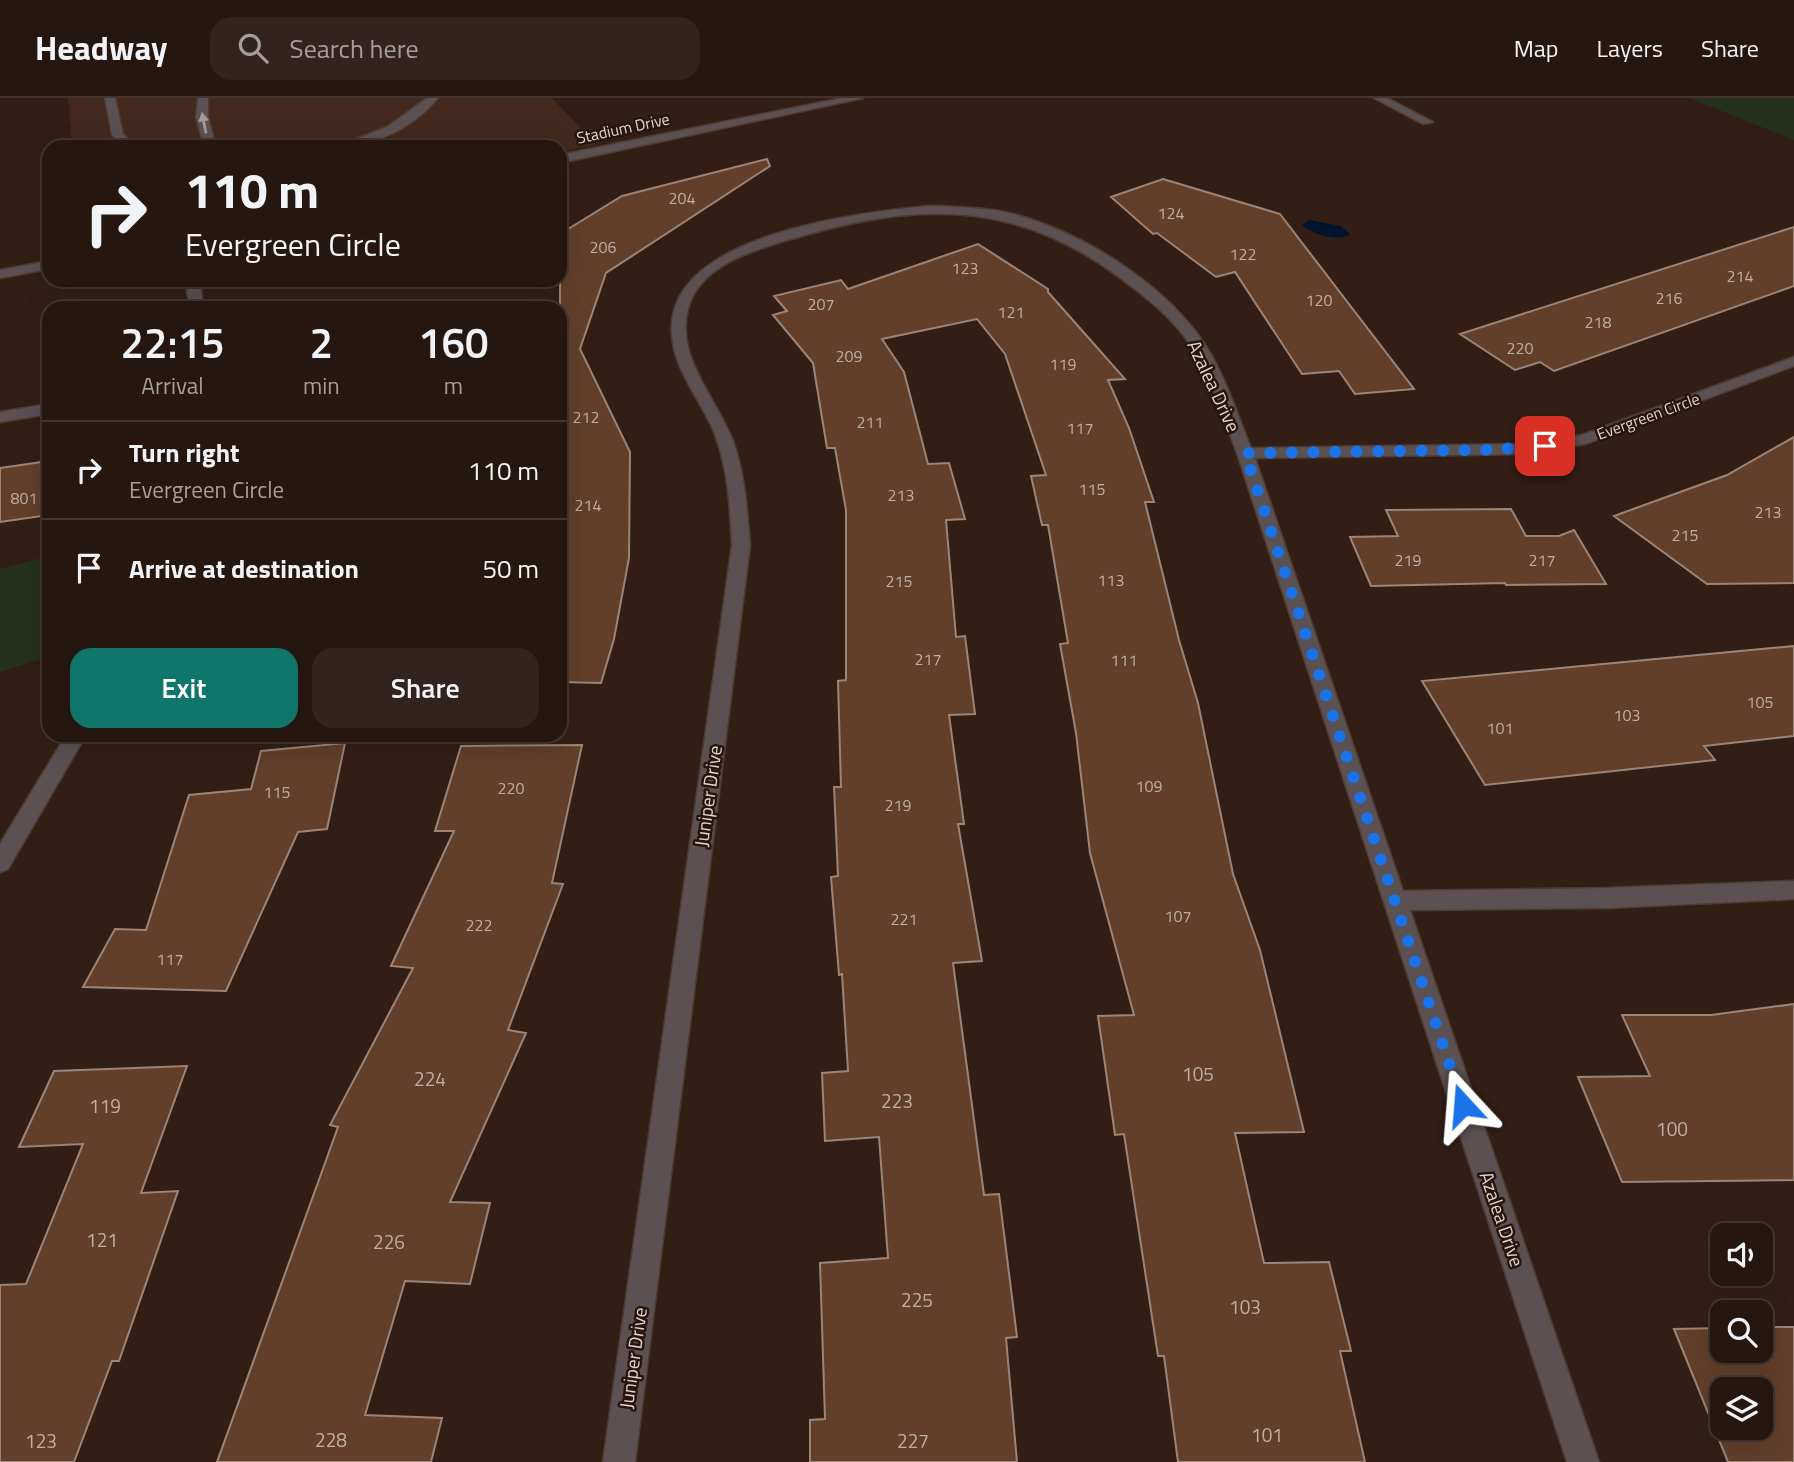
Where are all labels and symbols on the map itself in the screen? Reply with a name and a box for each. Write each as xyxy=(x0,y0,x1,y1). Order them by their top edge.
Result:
street label: Stadium Drive xyxy=(574,106,672,150)
one-way arrow xyxy=(199,112,210,134)
house number: 204 xyxy=(669,186,695,210)
house number: 124 xyxy=(1158,201,1184,225)
house number: 206 xyxy=(590,235,616,259)
house number: 122 xyxy=(1230,242,1256,266)
house number: 123 xyxy=(952,256,978,280)
house number: 214 xyxy=(1727,264,1753,288)
house number: 216 xyxy=(1656,286,1682,310)
house number: 120 xyxy=(1306,288,1332,312)
house number: 207 xyxy=(808,292,834,316)
house number: 121 xyxy=(998,300,1024,324)
house number: 218 xyxy=(1585,310,1611,334)
street label: Azalea Drive xyxy=(1180,335,1248,437)
house number: 220 xyxy=(1507,336,1533,360)
house number: 209 xyxy=(836,344,862,368)
house number: 119 xyxy=(1050,352,1076,376)
street label: Evergreen Circle xyxy=(1593,386,1703,446)
house number: 212 xyxy=(573,405,599,429)
house number: 211 xyxy=(857,410,883,434)
house number: 117 xyxy=(1067,416,1093,440)
pin xyxy=(1515,416,1575,476)
house number: 115 xyxy=(1079,477,1105,501)
house number: 213 xyxy=(888,483,914,507)
house number: 801 xyxy=(11,486,37,510)
house number: 214 xyxy=(575,493,601,517)
house number: 213 xyxy=(1755,500,1781,524)
house number: 215 xyxy=(1672,523,1698,547)
house number: 219 xyxy=(1395,548,1421,572)
house number: 217 xyxy=(1529,548,1555,572)
house number: 113 xyxy=(1098,568,1124,592)
house number: 215 xyxy=(886,569,912,593)
house number: 217 xyxy=(915,647,941,671)
house number: 111 xyxy=(1111,648,1137,672)
house number: 105 xyxy=(1747,690,1773,714)
house number: 103 xyxy=(1614,703,1640,727)
house number: 101 xyxy=(1487,716,1513,740)
street label: Juniper Drive xyxy=(686,743,729,848)
house number: 109 xyxy=(1136,774,1162,798)
house number: 220 xyxy=(498,776,524,800)
house number: 115 xyxy=(264,780,290,804)
house number: 219 xyxy=(885,793,911,817)
house number: 107 xyxy=(1165,904,1191,928)
house number: 221 xyxy=(891,907,917,931)
house number: 222 xyxy=(466,913,492,937)
house number: 117 xyxy=(157,947,183,971)
house number: 105 xyxy=(1182,1059,1214,1088)
house number: 224 xyxy=(414,1064,446,1093)
position arrow xyxy=(1426,1068,1500,1142)
house number: 223 xyxy=(881,1086,913,1115)
house number: 119 xyxy=(89,1091,121,1120)
house number: 100 xyxy=(1656,1114,1688,1143)
street label: Azalea Drive xyxy=(1473,1167,1532,1270)
house number: 121 xyxy=(86,1225,118,1254)
house number: 226 xyxy=(373,1227,405,1256)
house number: 225 xyxy=(901,1285,933,1314)
house number: 103 xyxy=(1229,1292,1261,1321)
street label: Juniper Drive xyxy=(611,1305,654,1410)
house number: 101 xyxy=(1251,1420,1283,1449)
house number: 228 xyxy=(315,1425,347,1454)
house number: 123 xyxy=(25,1426,57,1455)
house number: 227 xyxy=(897,1426,929,1455)

